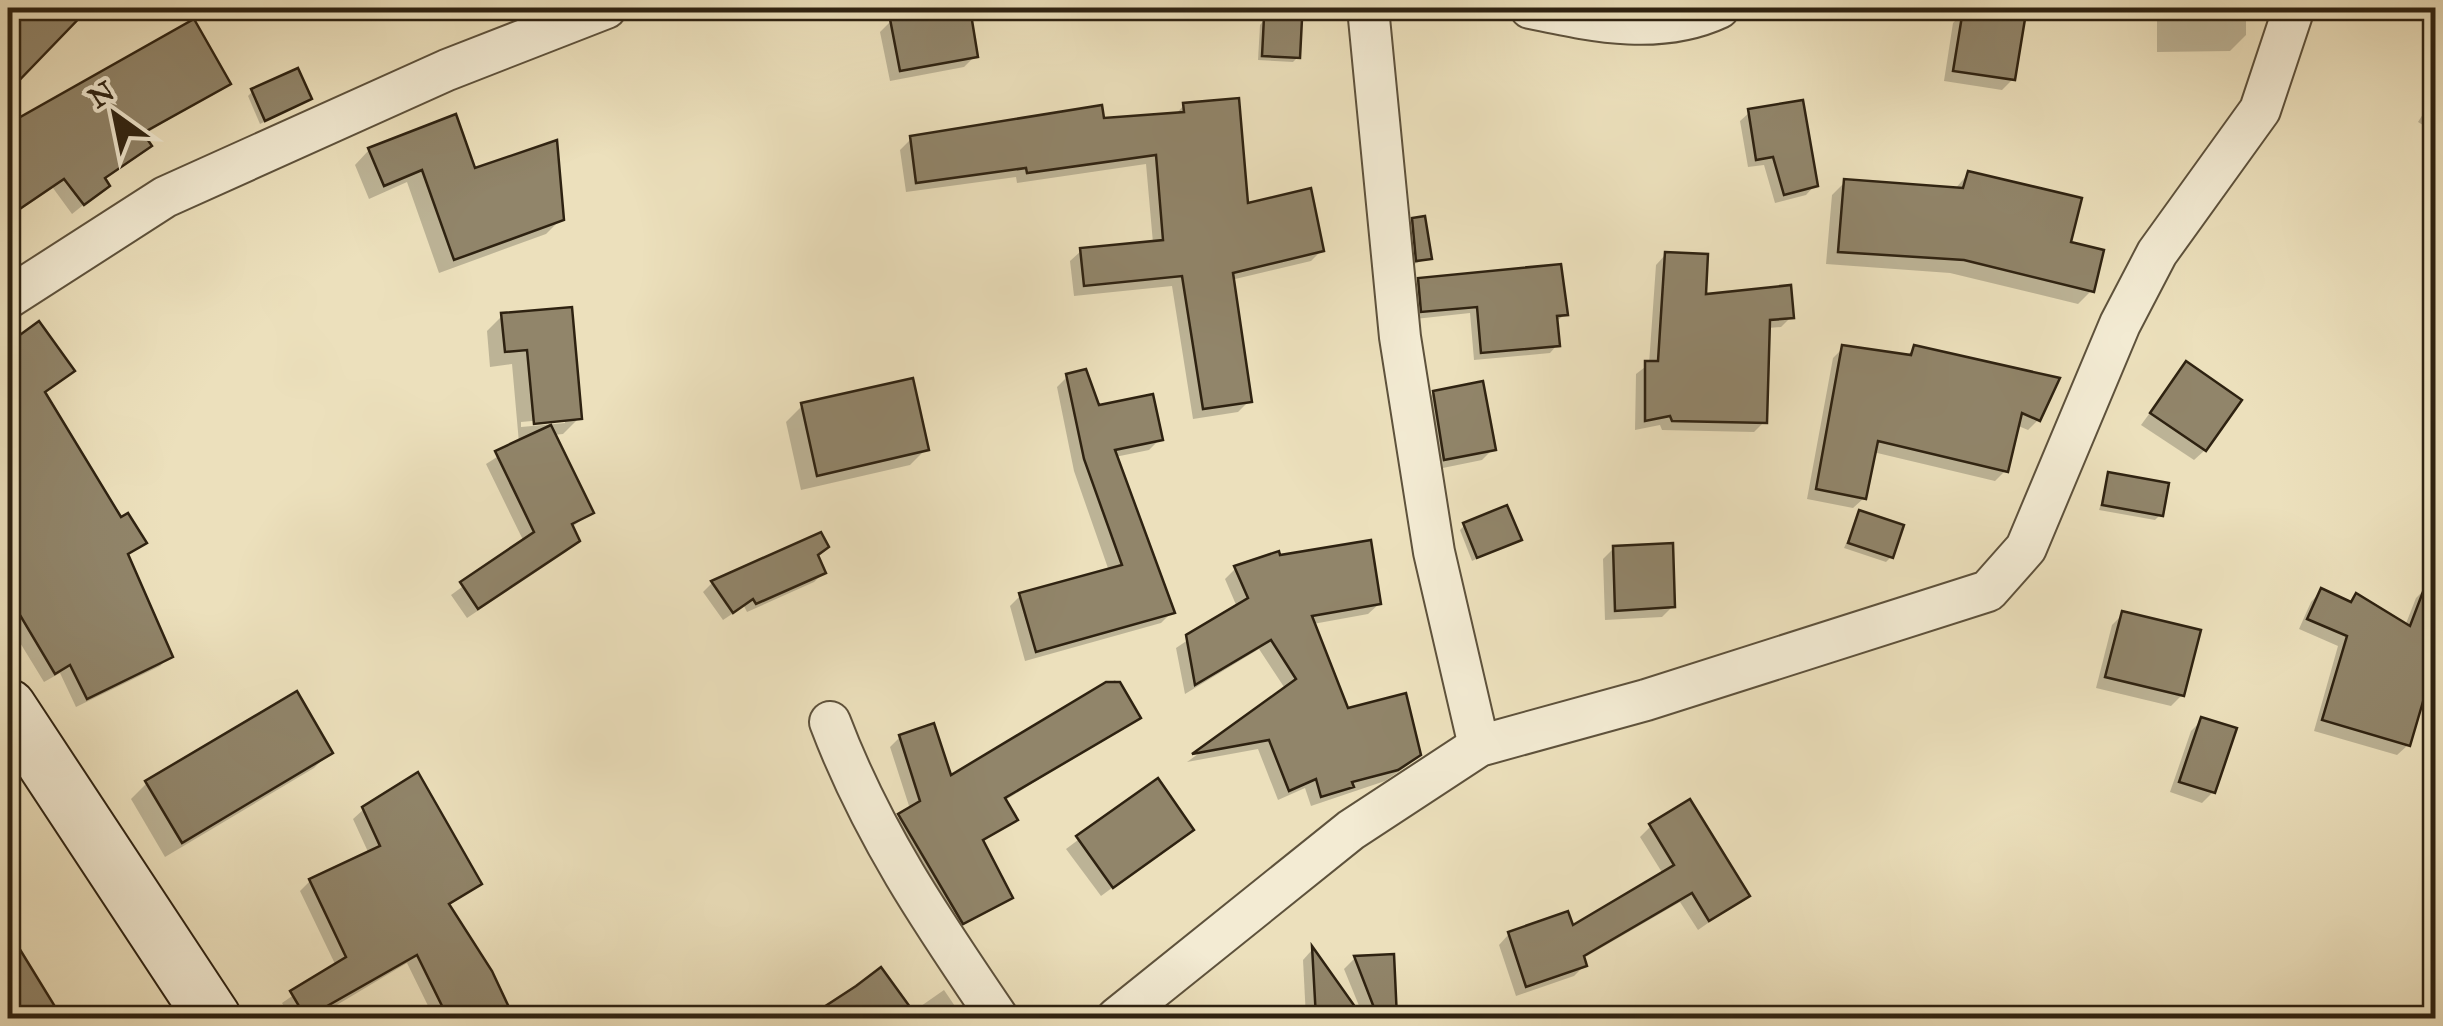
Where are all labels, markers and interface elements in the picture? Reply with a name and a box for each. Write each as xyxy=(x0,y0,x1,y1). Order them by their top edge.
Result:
north arrow xyxy=(65,65,165,165)
text: N xyxy=(82,73,121,116)

